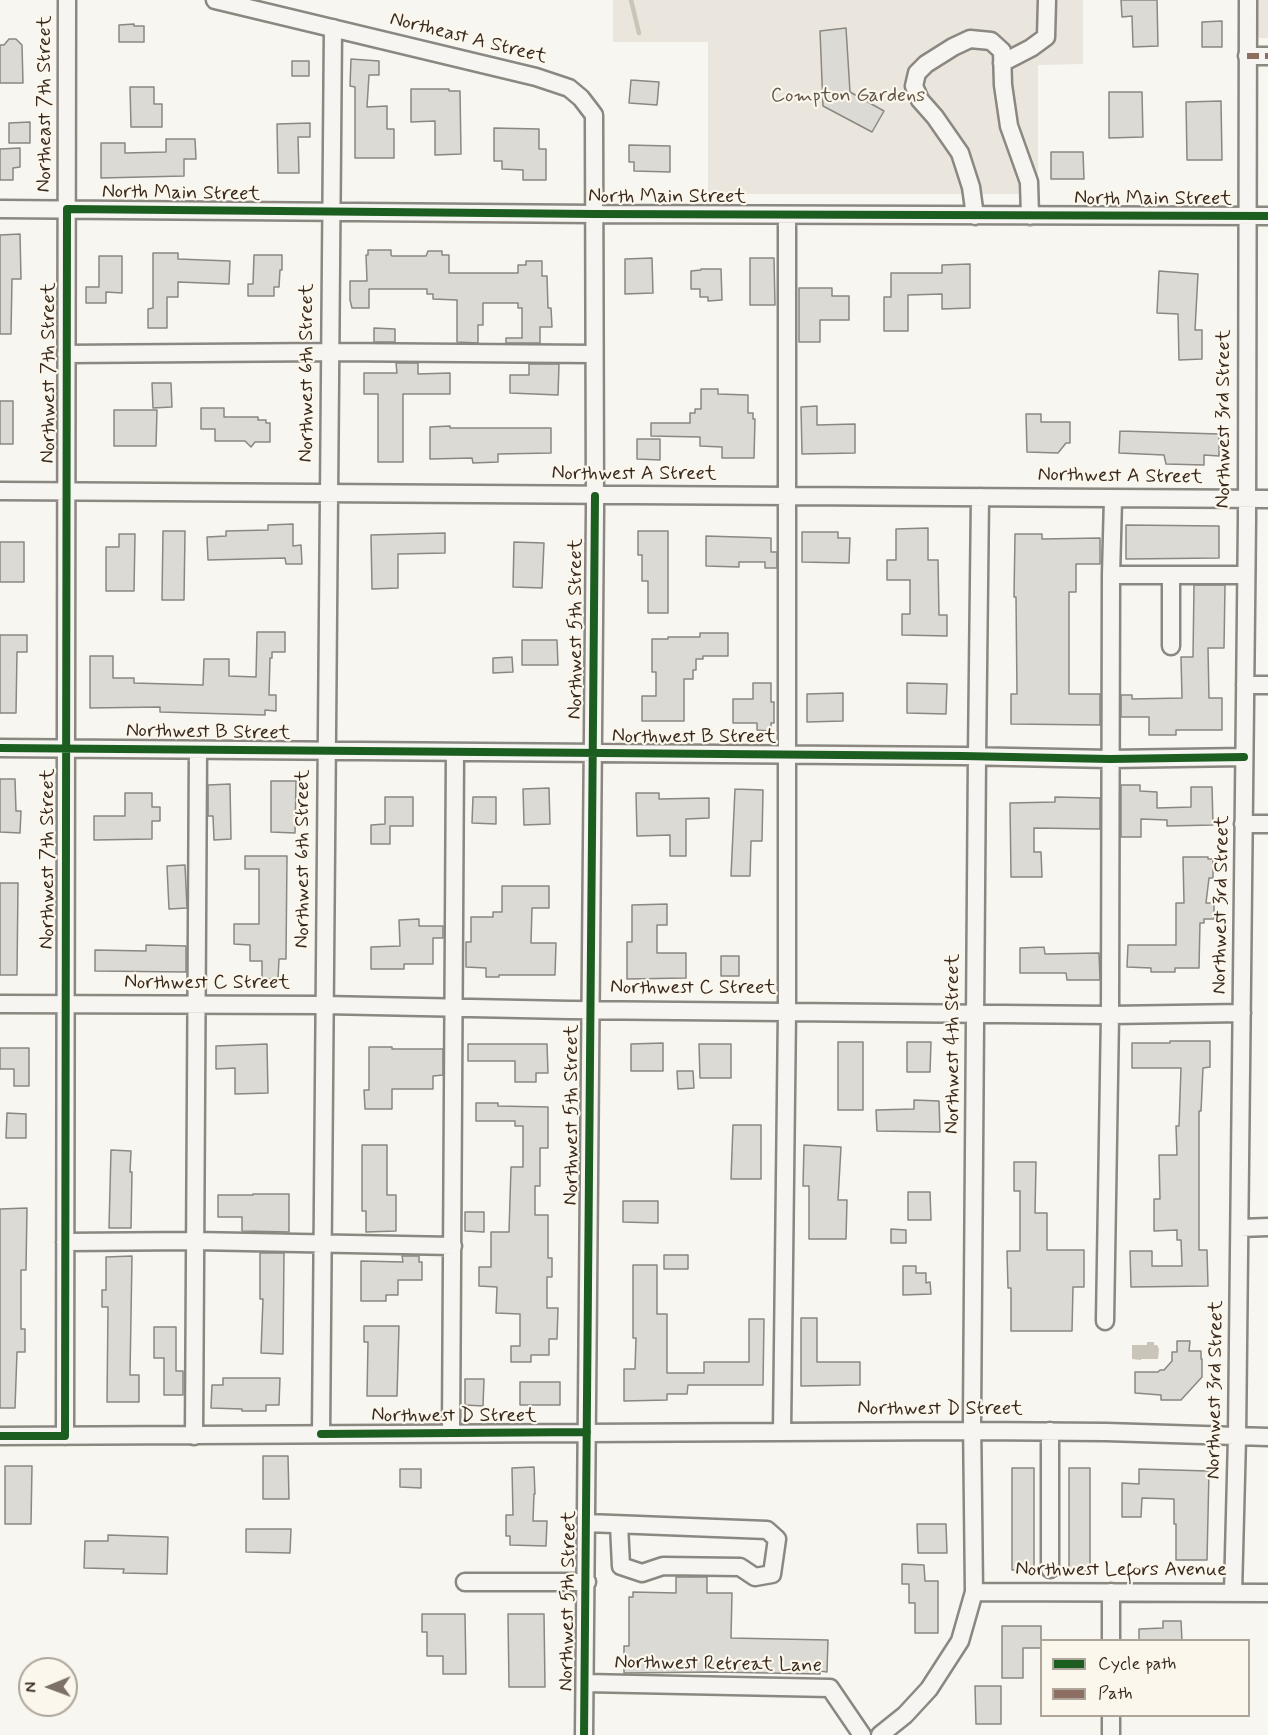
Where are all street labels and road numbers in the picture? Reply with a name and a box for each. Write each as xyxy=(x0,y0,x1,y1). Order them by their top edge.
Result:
street label: Northeast A Street xyxy=(387,8,549,70)
street label: Northeast 7th Street xyxy=(34,16,58,192)
street label: North Main Street xyxy=(102,181,260,207)
street label: North Main Street xyxy=(588,186,746,210)
street label: North Main Street xyxy=(1074,188,1232,212)
street label: Northwest 7th Street xyxy=(38,283,62,463)
street label: Northwest 6th Street xyxy=(296,283,320,463)
street label: Northwest 3rd Street xyxy=(1213,329,1237,509)
street label: Northwest A Street xyxy=(551,463,717,487)
street label: Northwest A Street xyxy=(1037,464,1203,490)
street label: Northwest 5th Street xyxy=(565,539,589,719)
street label: Northwest B Street xyxy=(125,720,291,746)
street label: Northwest B Street xyxy=(612,726,776,750)
street label: Northwest 7th Street xyxy=(37,769,61,949)
street label: Northwest 6th Street xyxy=(292,769,316,949)
street label: Northwest 3rd Street xyxy=(1208,815,1236,995)
street label: Northwest 4th Street xyxy=(942,954,966,1134)
street label: Northwest C Street xyxy=(124,972,290,996)
street label: Northwest C Street xyxy=(610,977,776,1001)
street label: Northwest 5th Street xyxy=(561,1025,585,1205)
street label: Northwest 3rd Street xyxy=(1202,1300,1230,1480)
street label: Northwest D Street xyxy=(857,1398,1023,1422)
street label: Northwest D Street xyxy=(371,1405,537,1429)
street label: Northwest 5th Street xyxy=(555,1510,583,1692)
street label: Northwest Lefors Avenue xyxy=(1015,1559,1227,1583)
street label: Northwest Retreat Lane xyxy=(614,1651,822,1679)

